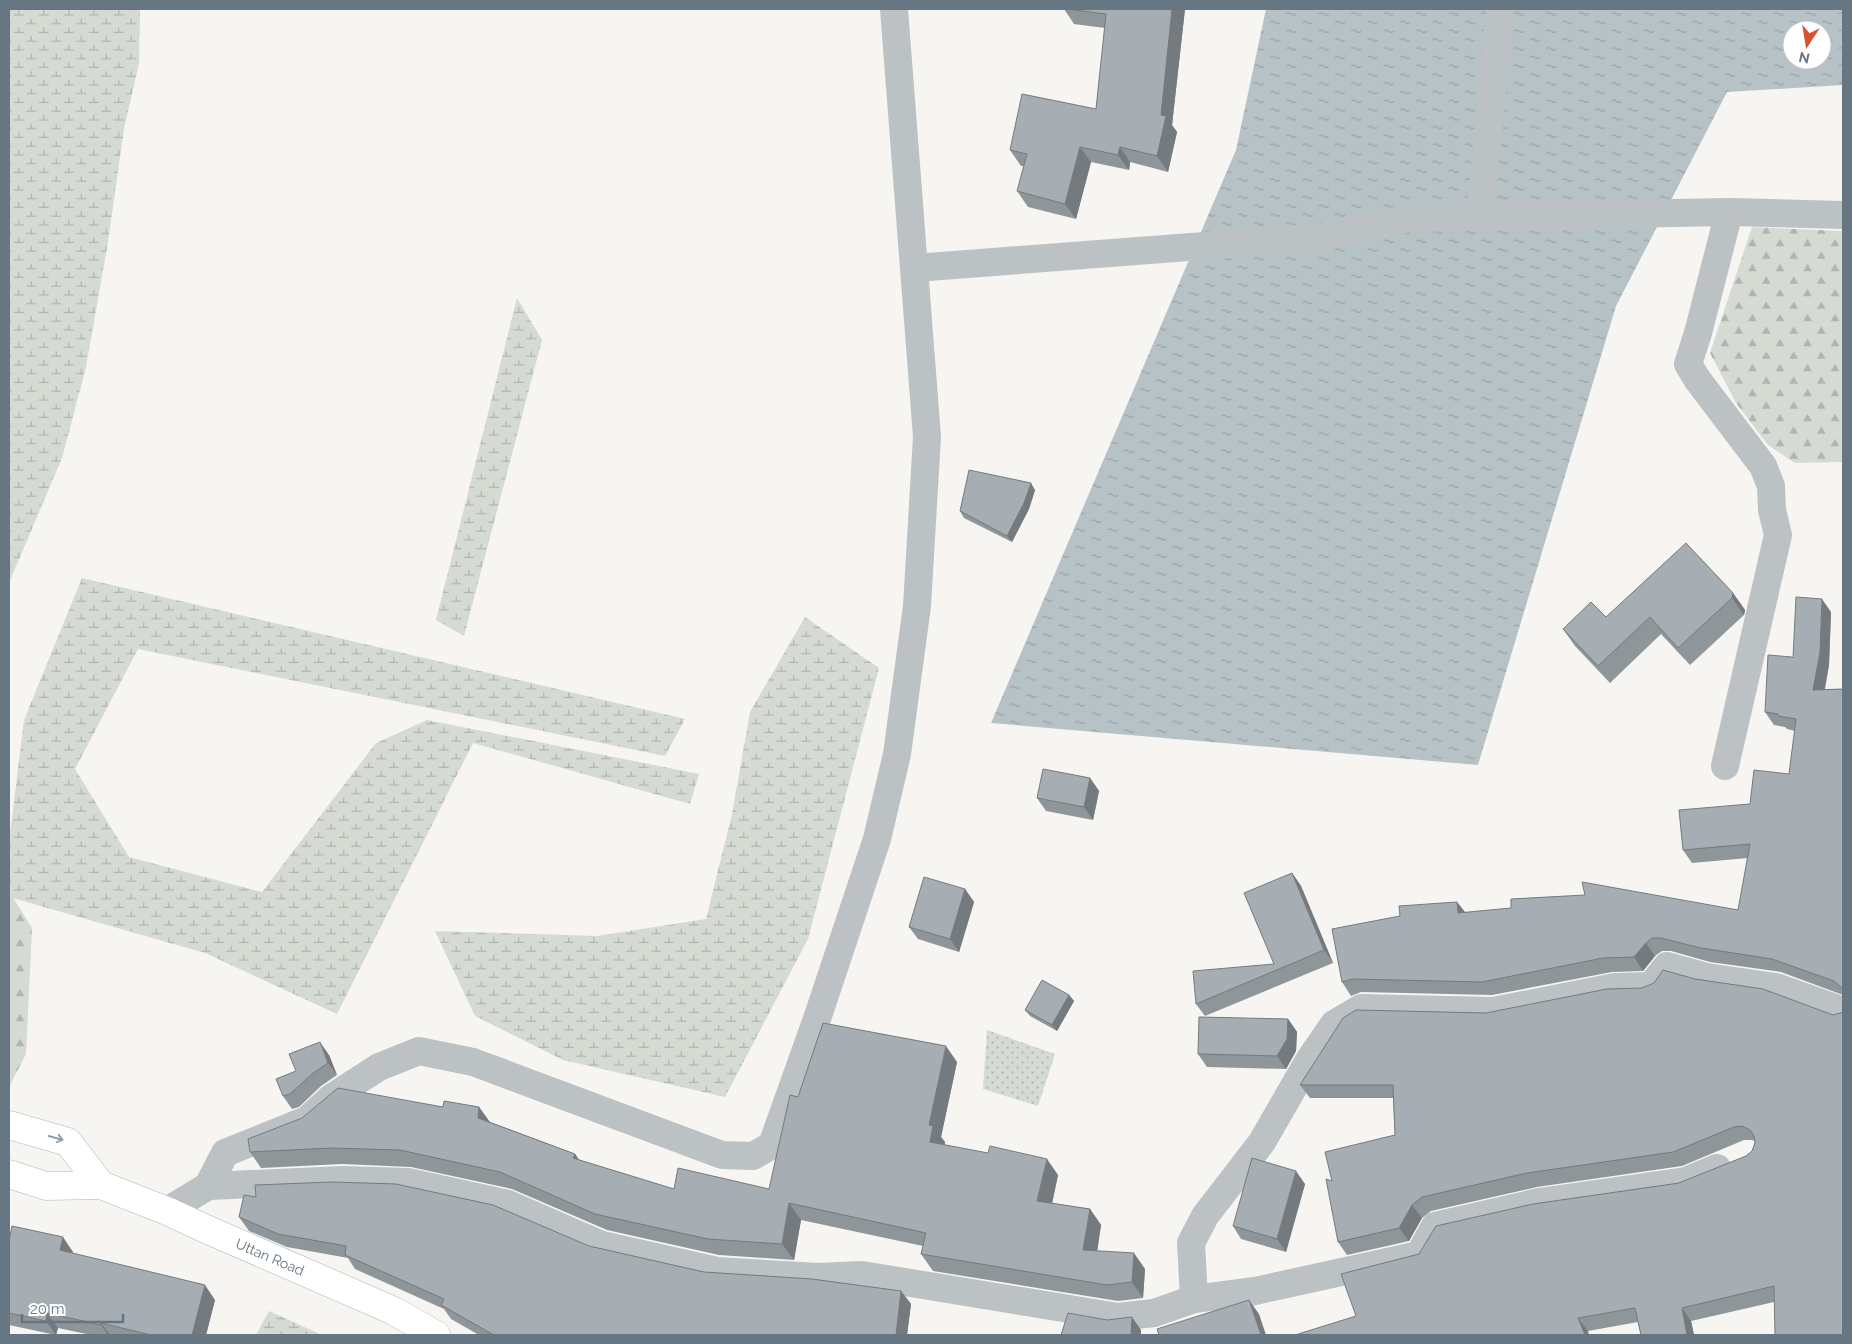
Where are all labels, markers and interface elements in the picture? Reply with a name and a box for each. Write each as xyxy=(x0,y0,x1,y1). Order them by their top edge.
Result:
north arrow xyxy=(1782,20,1832,70)
text: N xyxy=(1797,49,1811,67)
one-way arrow xyxy=(47,1134,63,1144)
street label: Uttan Road xyxy=(233,1235,307,1279)
scale bar xyxy=(22,1292,124,1324)
text: 20 m xyxy=(30,1300,65,1318)

